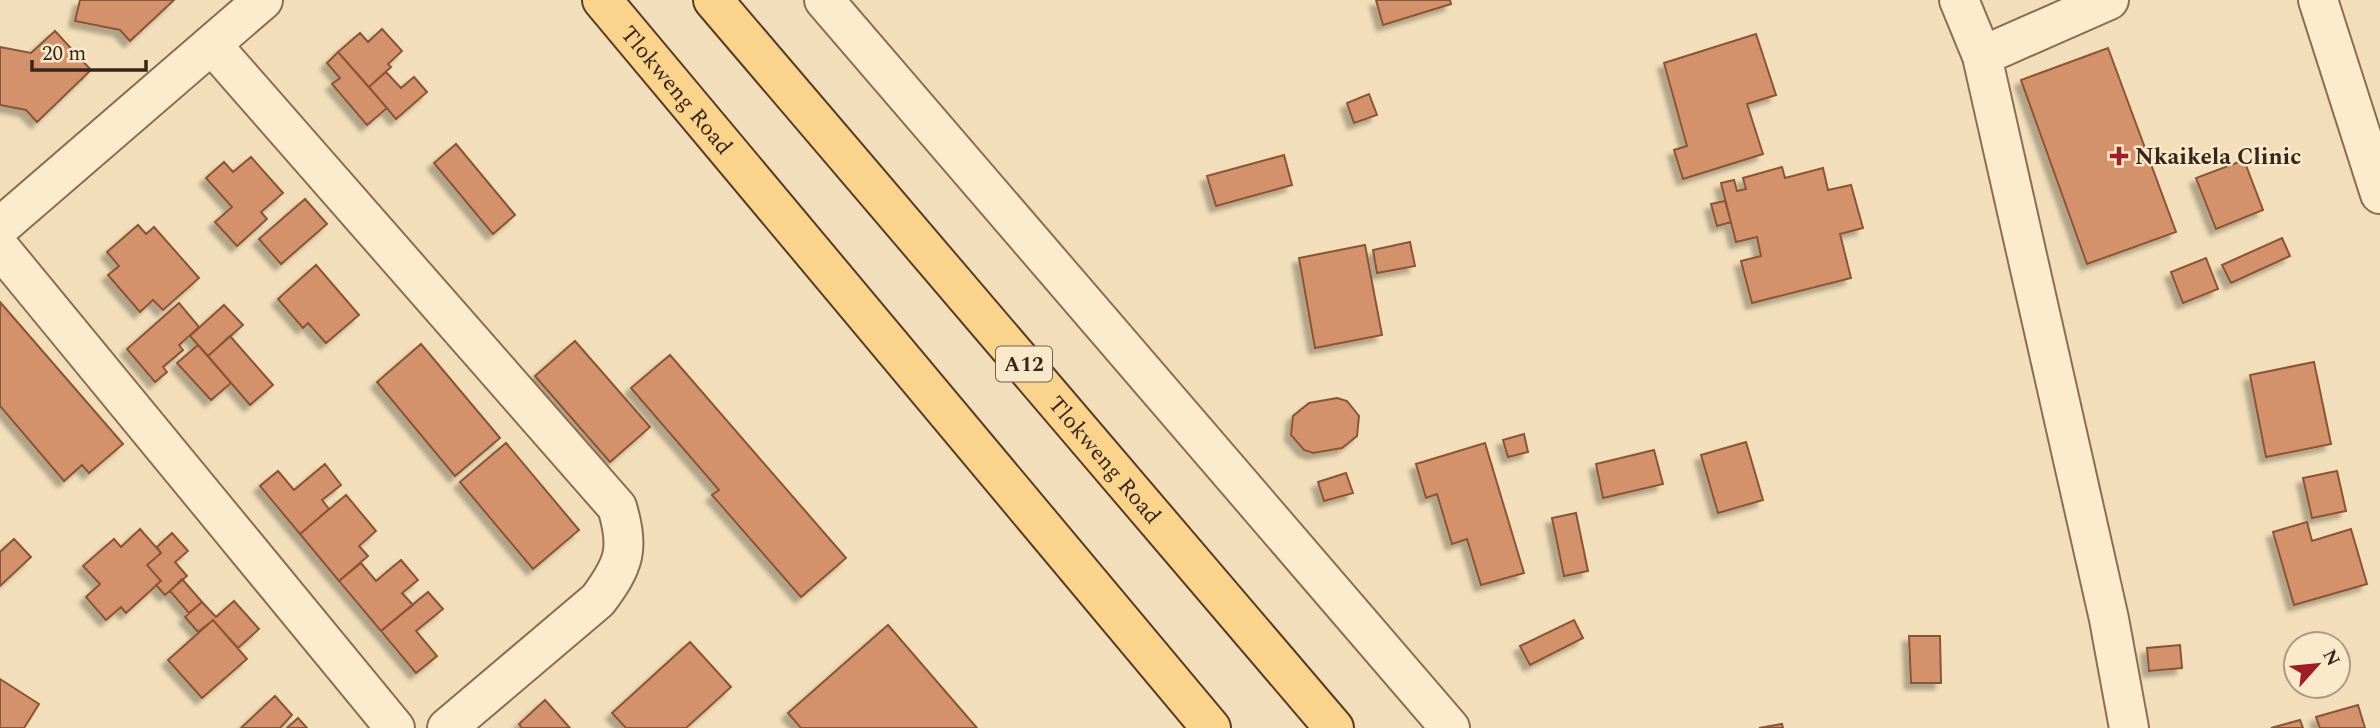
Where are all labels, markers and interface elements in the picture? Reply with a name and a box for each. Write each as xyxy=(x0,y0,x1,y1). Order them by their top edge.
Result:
street label: Tlokweng Road xyxy=(611,18,741,163)
scale bar xyxy=(32,28,145,72)
text: 20 m xyxy=(42,38,86,70)
place label: Nkaikela Clinic xyxy=(2135,140,2301,175)
marker: Nkaikela Clinic xyxy=(2109,146,2129,166)
road number: A12 xyxy=(996,346,1052,382)
street label: Tlokweng Road xyxy=(1039,388,1169,533)
north arrow xyxy=(2282,630,2352,700)
text: N xyxy=(2314,644,2347,671)

